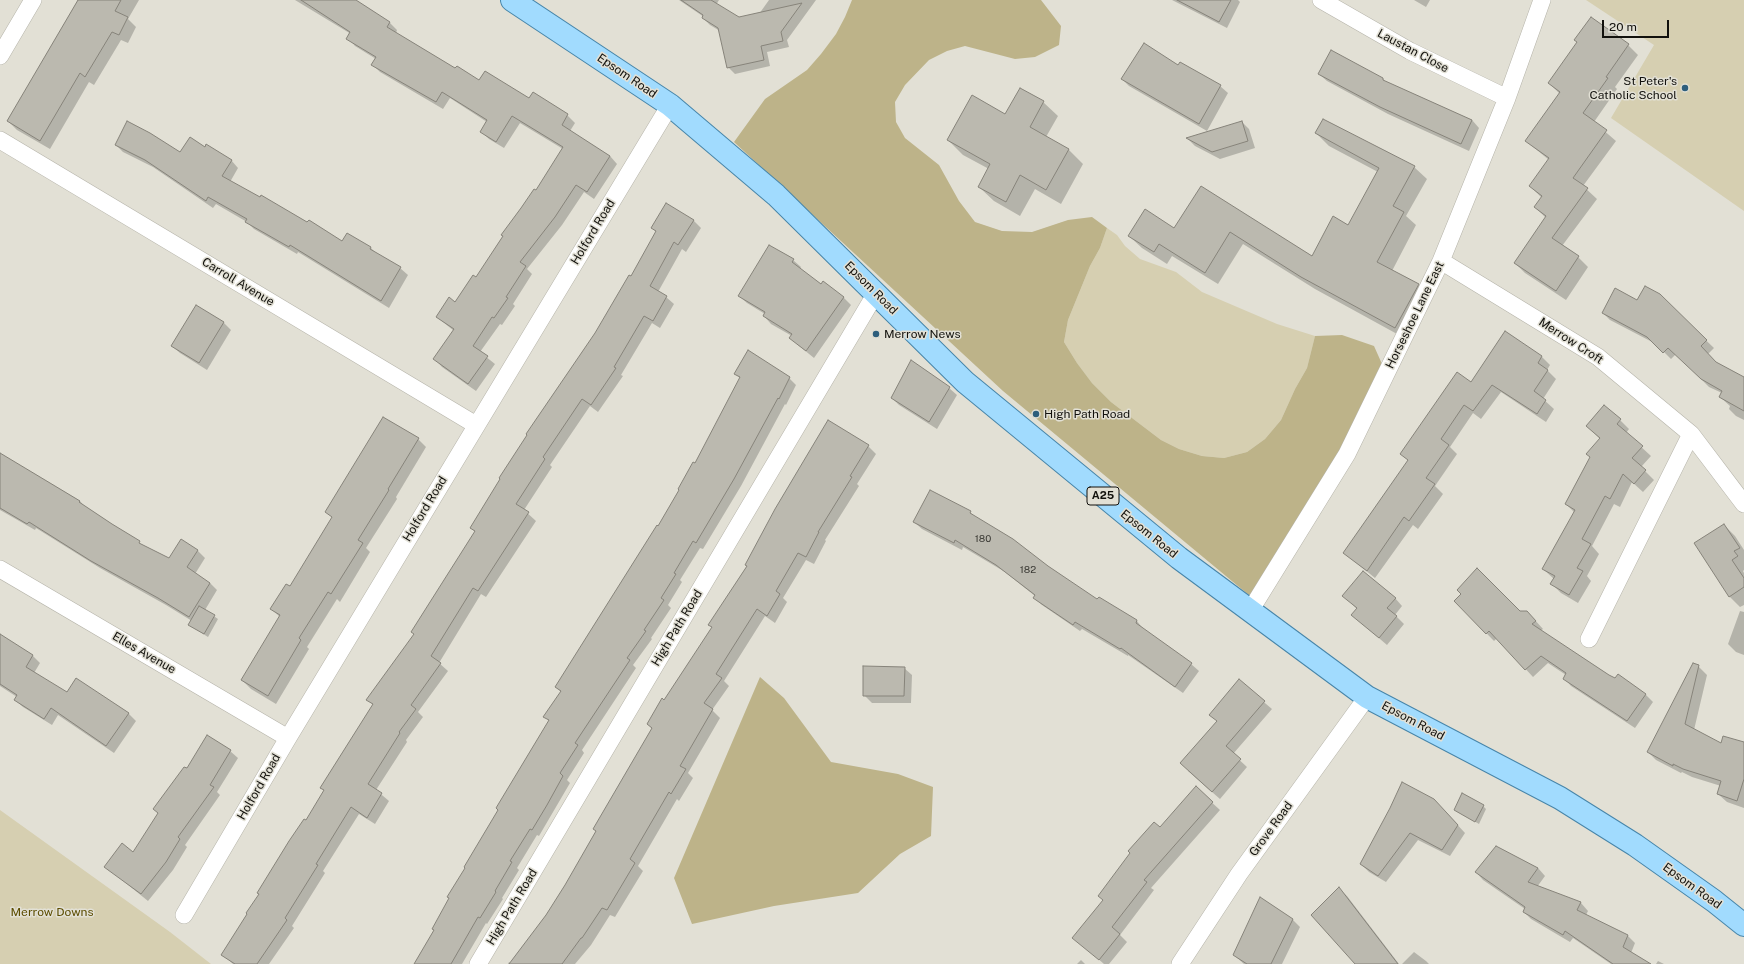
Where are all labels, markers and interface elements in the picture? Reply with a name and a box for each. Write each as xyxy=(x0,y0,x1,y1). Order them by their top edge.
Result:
scale bar xyxy=(1604,12,1671,38)
text: 20 m xyxy=(1609,20,1637,34)
street label: Laustan Close xyxy=(1375,26,1451,76)
street label: Epsom Road xyxy=(594,51,660,101)
place label: St Peter's Catholic School xyxy=(1589,74,1677,102)
marker: St Peter's Catholic School xyxy=(1680,83,1690,93)
street label: Holford Road xyxy=(568,197,618,267)
street label: Carroll Avenue xyxy=(199,255,277,309)
street label: Epsom Road xyxy=(842,259,900,317)
street label: Horseshoe Lane East xyxy=(1383,259,1447,371)
street label: Merrow Croft xyxy=(1536,315,1606,367)
place label: Merrow News xyxy=(884,327,961,341)
marker: Merrow News xyxy=(871,329,881,339)
place label: High Path Road xyxy=(1044,407,1130,421)
marker: High Path Road xyxy=(1031,409,1041,419)
street label: Holford Road xyxy=(400,474,450,544)
road number: A25 xyxy=(1087,487,1119,505)
street label: Epsom Road xyxy=(1118,507,1180,561)
house number: 180 xyxy=(975,533,991,545)
house number: 182 xyxy=(1020,564,1036,576)
street label: High Path Road xyxy=(649,587,705,669)
street label: Elles Avenue xyxy=(110,629,178,677)
street label: Epsom Road xyxy=(1379,698,1447,744)
street label: Holford Road xyxy=(234,751,284,823)
street label: Grove Road xyxy=(1246,799,1296,859)
street label: Epsom Road xyxy=(1660,860,1724,912)
street label: High Path Road xyxy=(484,866,540,948)
park label: Merrow Downs xyxy=(11,905,93,919)

